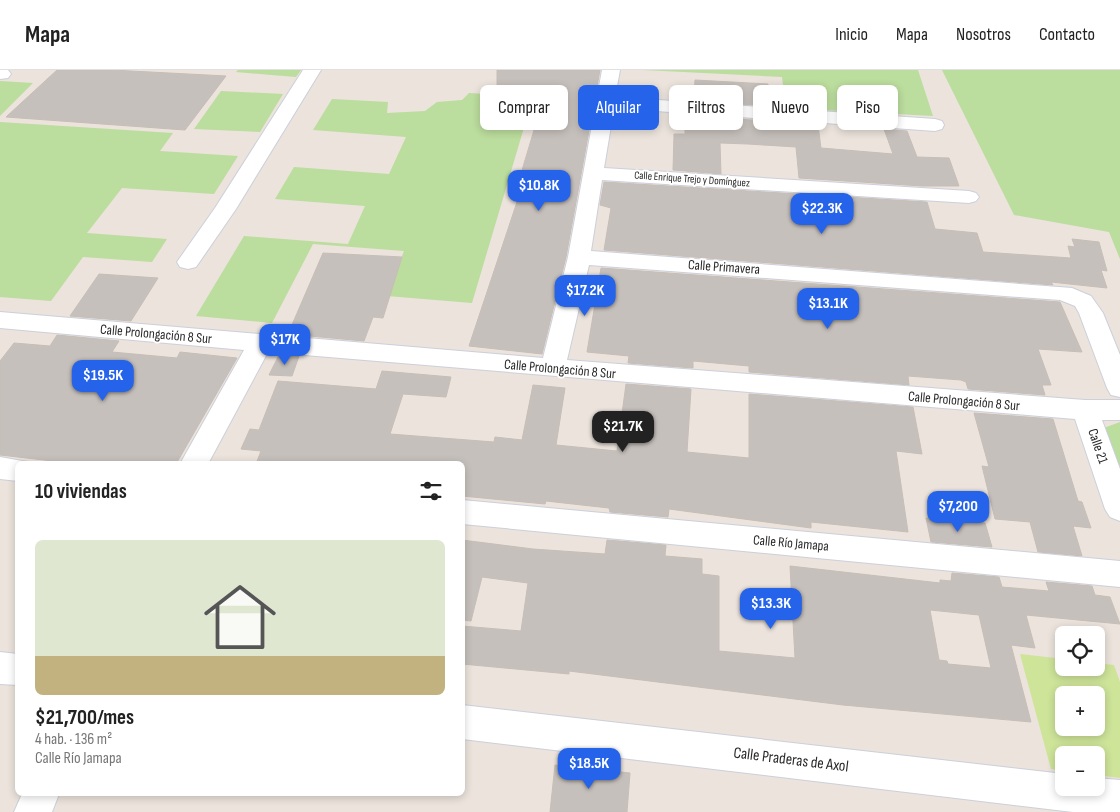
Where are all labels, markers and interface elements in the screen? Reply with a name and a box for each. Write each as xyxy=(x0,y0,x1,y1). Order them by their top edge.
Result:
text: Mapa xyxy=(25,20,70,49)
text: Inicio xyxy=(835,24,868,45)
text: Mapa xyxy=(896,24,928,45)
text: Nosotros xyxy=(956,24,1011,45)
text: Contacto xyxy=(1039,24,1095,45)
chip: Comprar xyxy=(480,85,568,130)
chip: Alquilar xyxy=(578,85,659,130)
chip: Filtros xyxy=(669,85,743,130)
chip: Nuevo xyxy=(753,85,827,130)
chip: Piso xyxy=(837,85,898,130)
street label: Calle Enrique Trejo y Domínguez xyxy=(634,168,750,190)
pin: $10.8K xyxy=(498,170,580,212)
text: $10.8K xyxy=(519,176,559,195)
pin: $22.3K xyxy=(781,192,863,235)
text: $22.3K xyxy=(802,199,842,218)
street label: Calle Primavera xyxy=(688,256,760,278)
pin: $17.2K xyxy=(544,274,626,317)
text: $17.2K xyxy=(566,281,604,300)
pin: $13.1K xyxy=(787,288,869,330)
text: $13.1K xyxy=(808,294,848,313)
street label: Calle Prolongación 8 Sur xyxy=(99,321,213,347)
pin: $17K xyxy=(255,324,315,366)
text: $17K xyxy=(270,330,300,349)
street label: Calle Prolongación 8 Sur xyxy=(503,356,617,382)
pin: $19.5K xyxy=(62,360,144,402)
text: $19.5K xyxy=(83,366,123,385)
street label: Calle Prolongación 8 Sur xyxy=(907,388,1021,414)
pin: $21.7K xyxy=(582,410,664,453)
text: $21.7K xyxy=(603,417,643,436)
street label: Calle 21 xyxy=(1084,426,1112,466)
icon: filters xyxy=(417,477,445,505)
text: 10 viviendas xyxy=(35,479,127,504)
pin: $7,200 xyxy=(917,490,999,533)
text: $7,200 xyxy=(938,497,978,516)
street label: Calle Río Jamapa xyxy=(752,531,830,555)
icon: home xyxy=(195,572,285,662)
pin: $13.3K xyxy=(730,588,812,630)
text: $13.3K xyxy=(751,594,791,613)
map controls xyxy=(1055,626,1105,796)
button: locate xyxy=(1055,626,1105,676)
button: + xyxy=(1055,686,1105,736)
text: $21,700/mes xyxy=(35,705,134,730)
text: 4 hab. · 136 m² xyxy=(35,730,112,749)
street label: Calle Praderas de Axol xyxy=(732,744,850,776)
button: − xyxy=(1055,746,1105,796)
pin: $18.5K xyxy=(548,748,630,790)
text: Calle Río Jamapa xyxy=(35,749,122,768)
text: $18.5K xyxy=(569,754,609,773)

